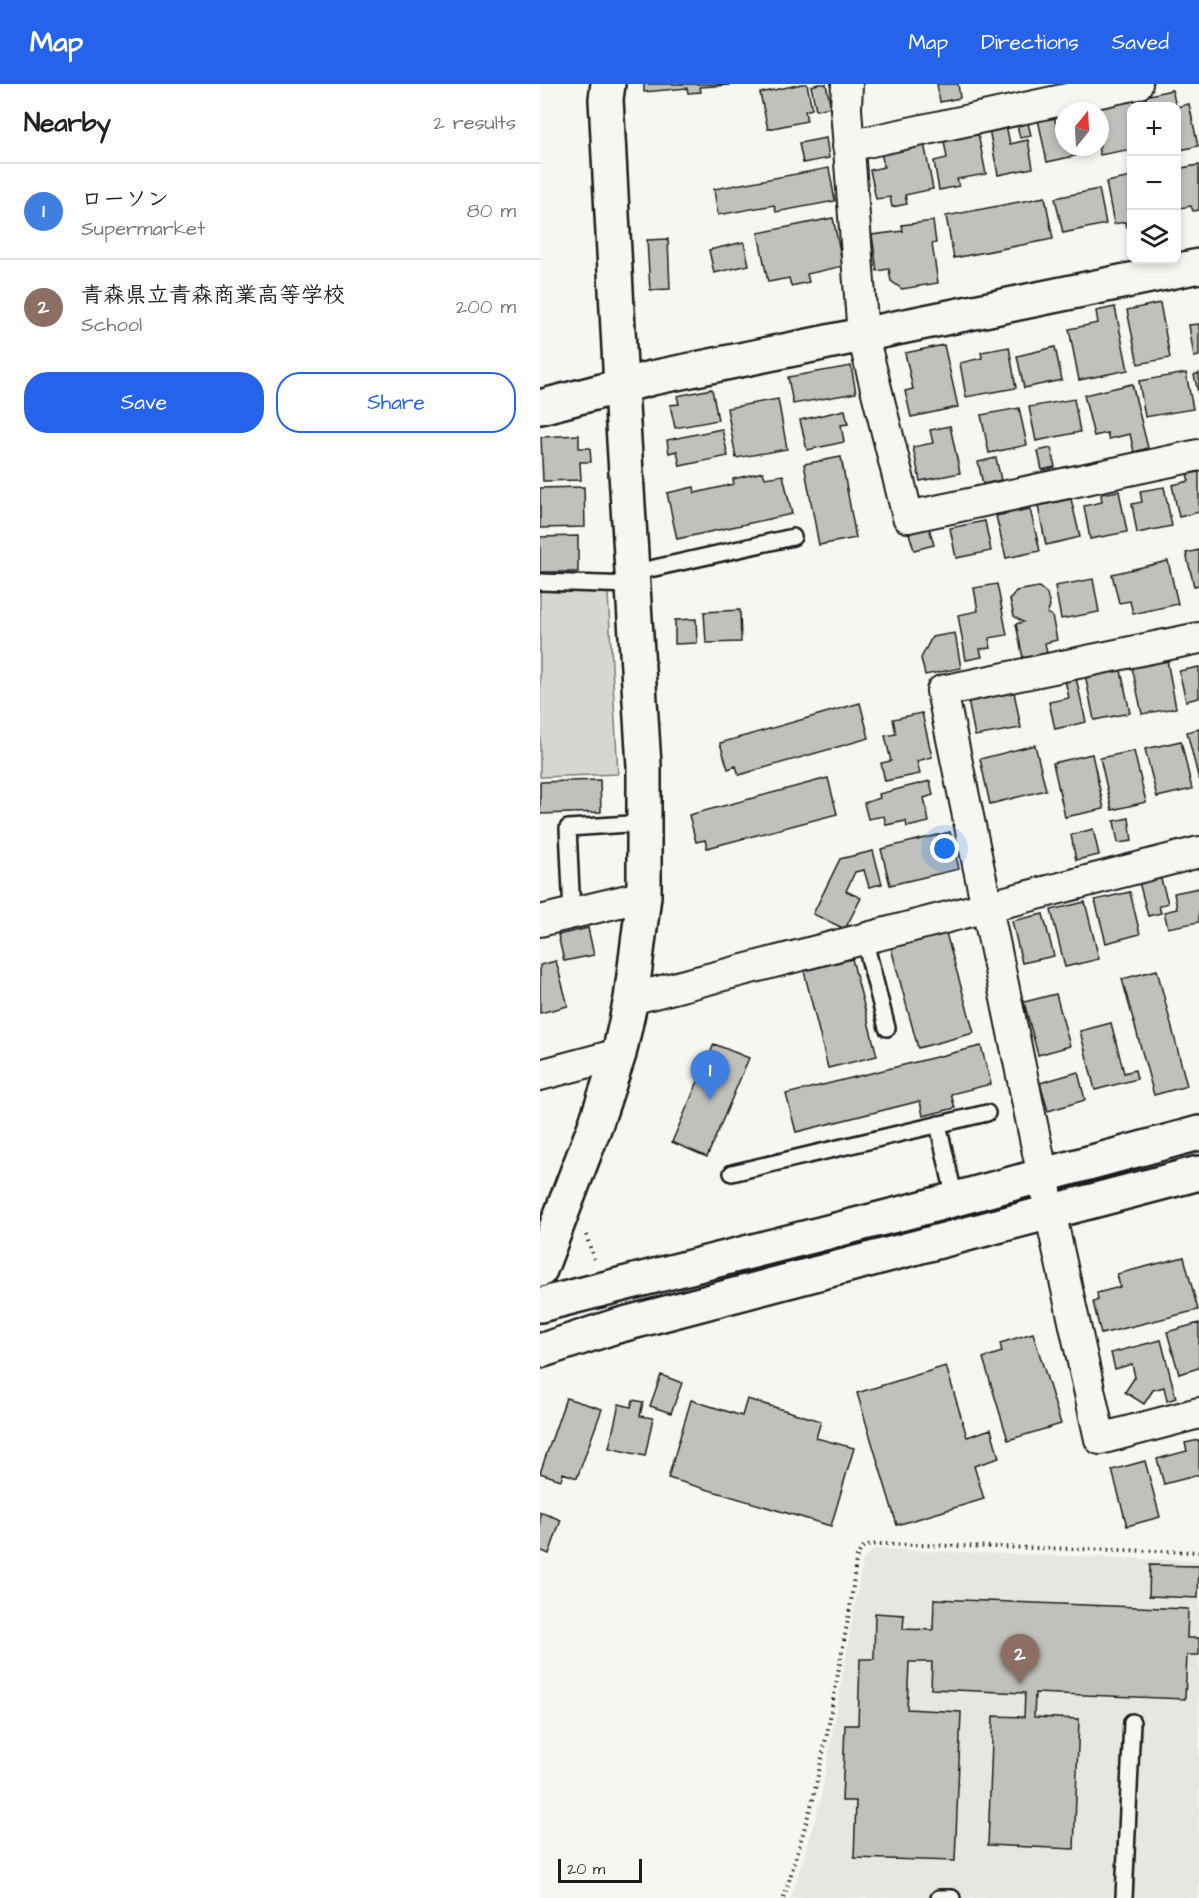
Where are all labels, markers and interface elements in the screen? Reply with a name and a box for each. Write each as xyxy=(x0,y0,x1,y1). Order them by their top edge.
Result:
text: Map xyxy=(30,23,83,62)
text: Map xyxy=(908,28,948,57)
text: Directions xyxy=(981,28,1079,57)
text: Saved xyxy=(1112,28,1169,57)
north arrow xyxy=(1055,102,1109,156)
map controls xyxy=(1127,102,1181,264)
button: + xyxy=(1127,102,1181,156)
text: Nearby xyxy=(24,105,111,141)
text: 2 results xyxy=(433,109,516,137)
button: − xyxy=(1127,156,1181,210)
text: ローソン xyxy=(81,184,169,215)
text: 1 xyxy=(42,197,45,225)
text: 80 m xyxy=(467,197,516,225)
button: layers xyxy=(1127,210,1181,264)
text: Supermarket xyxy=(81,215,205,243)
text: 青森県立青森商業高等学校 xyxy=(81,280,345,311)
text: 2 xyxy=(38,293,49,321)
text: 200 m xyxy=(456,293,516,321)
text: School xyxy=(81,311,142,339)
button: Save xyxy=(24,372,264,433)
button: Share xyxy=(276,372,516,433)
your location xyxy=(930,834,959,863)
pin: 1 xyxy=(690,1050,730,1100)
pin: 2 xyxy=(1000,1634,1040,1684)
scale bar xyxy=(558,1856,642,1884)
text: 20 m xyxy=(567,1858,605,1880)

